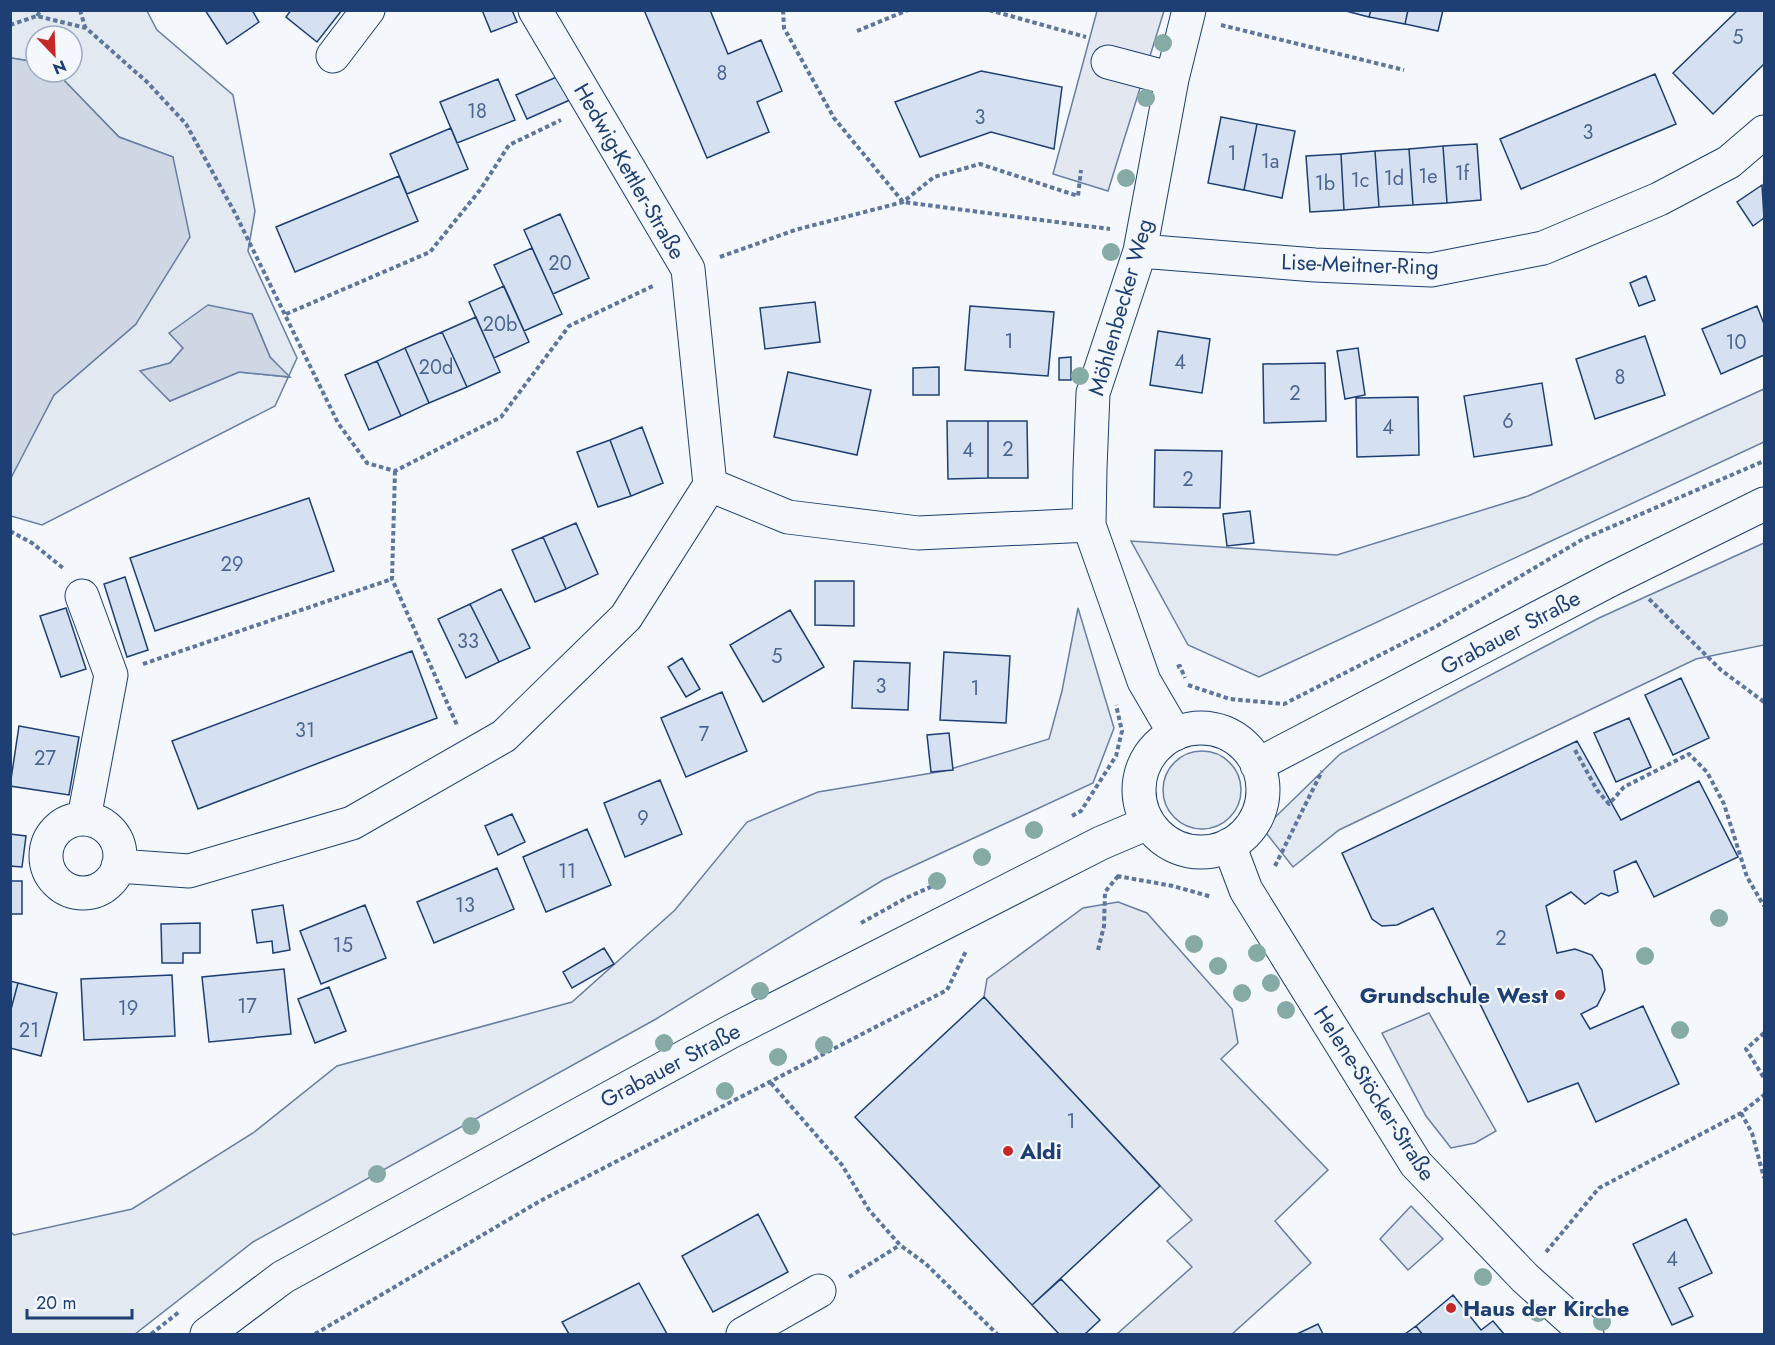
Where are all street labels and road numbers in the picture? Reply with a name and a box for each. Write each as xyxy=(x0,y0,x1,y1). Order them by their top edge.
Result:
street label: Hedwig-Kettler-Straße xyxy=(566,77,694,265)
street label: Möhlenbecker Weg xyxy=(1079,215,1161,399)
street label: Lise-Meitner-Ring xyxy=(1281,245,1439,283)
street label: Grabauer Straße xyxy=(1434,582,1586,682)
street label: Helene-Stöcker-Straße xyxy=(1306,999,1444,1187)
street label: Grabauer Straße xyxy=(594,1015,746,1115)

